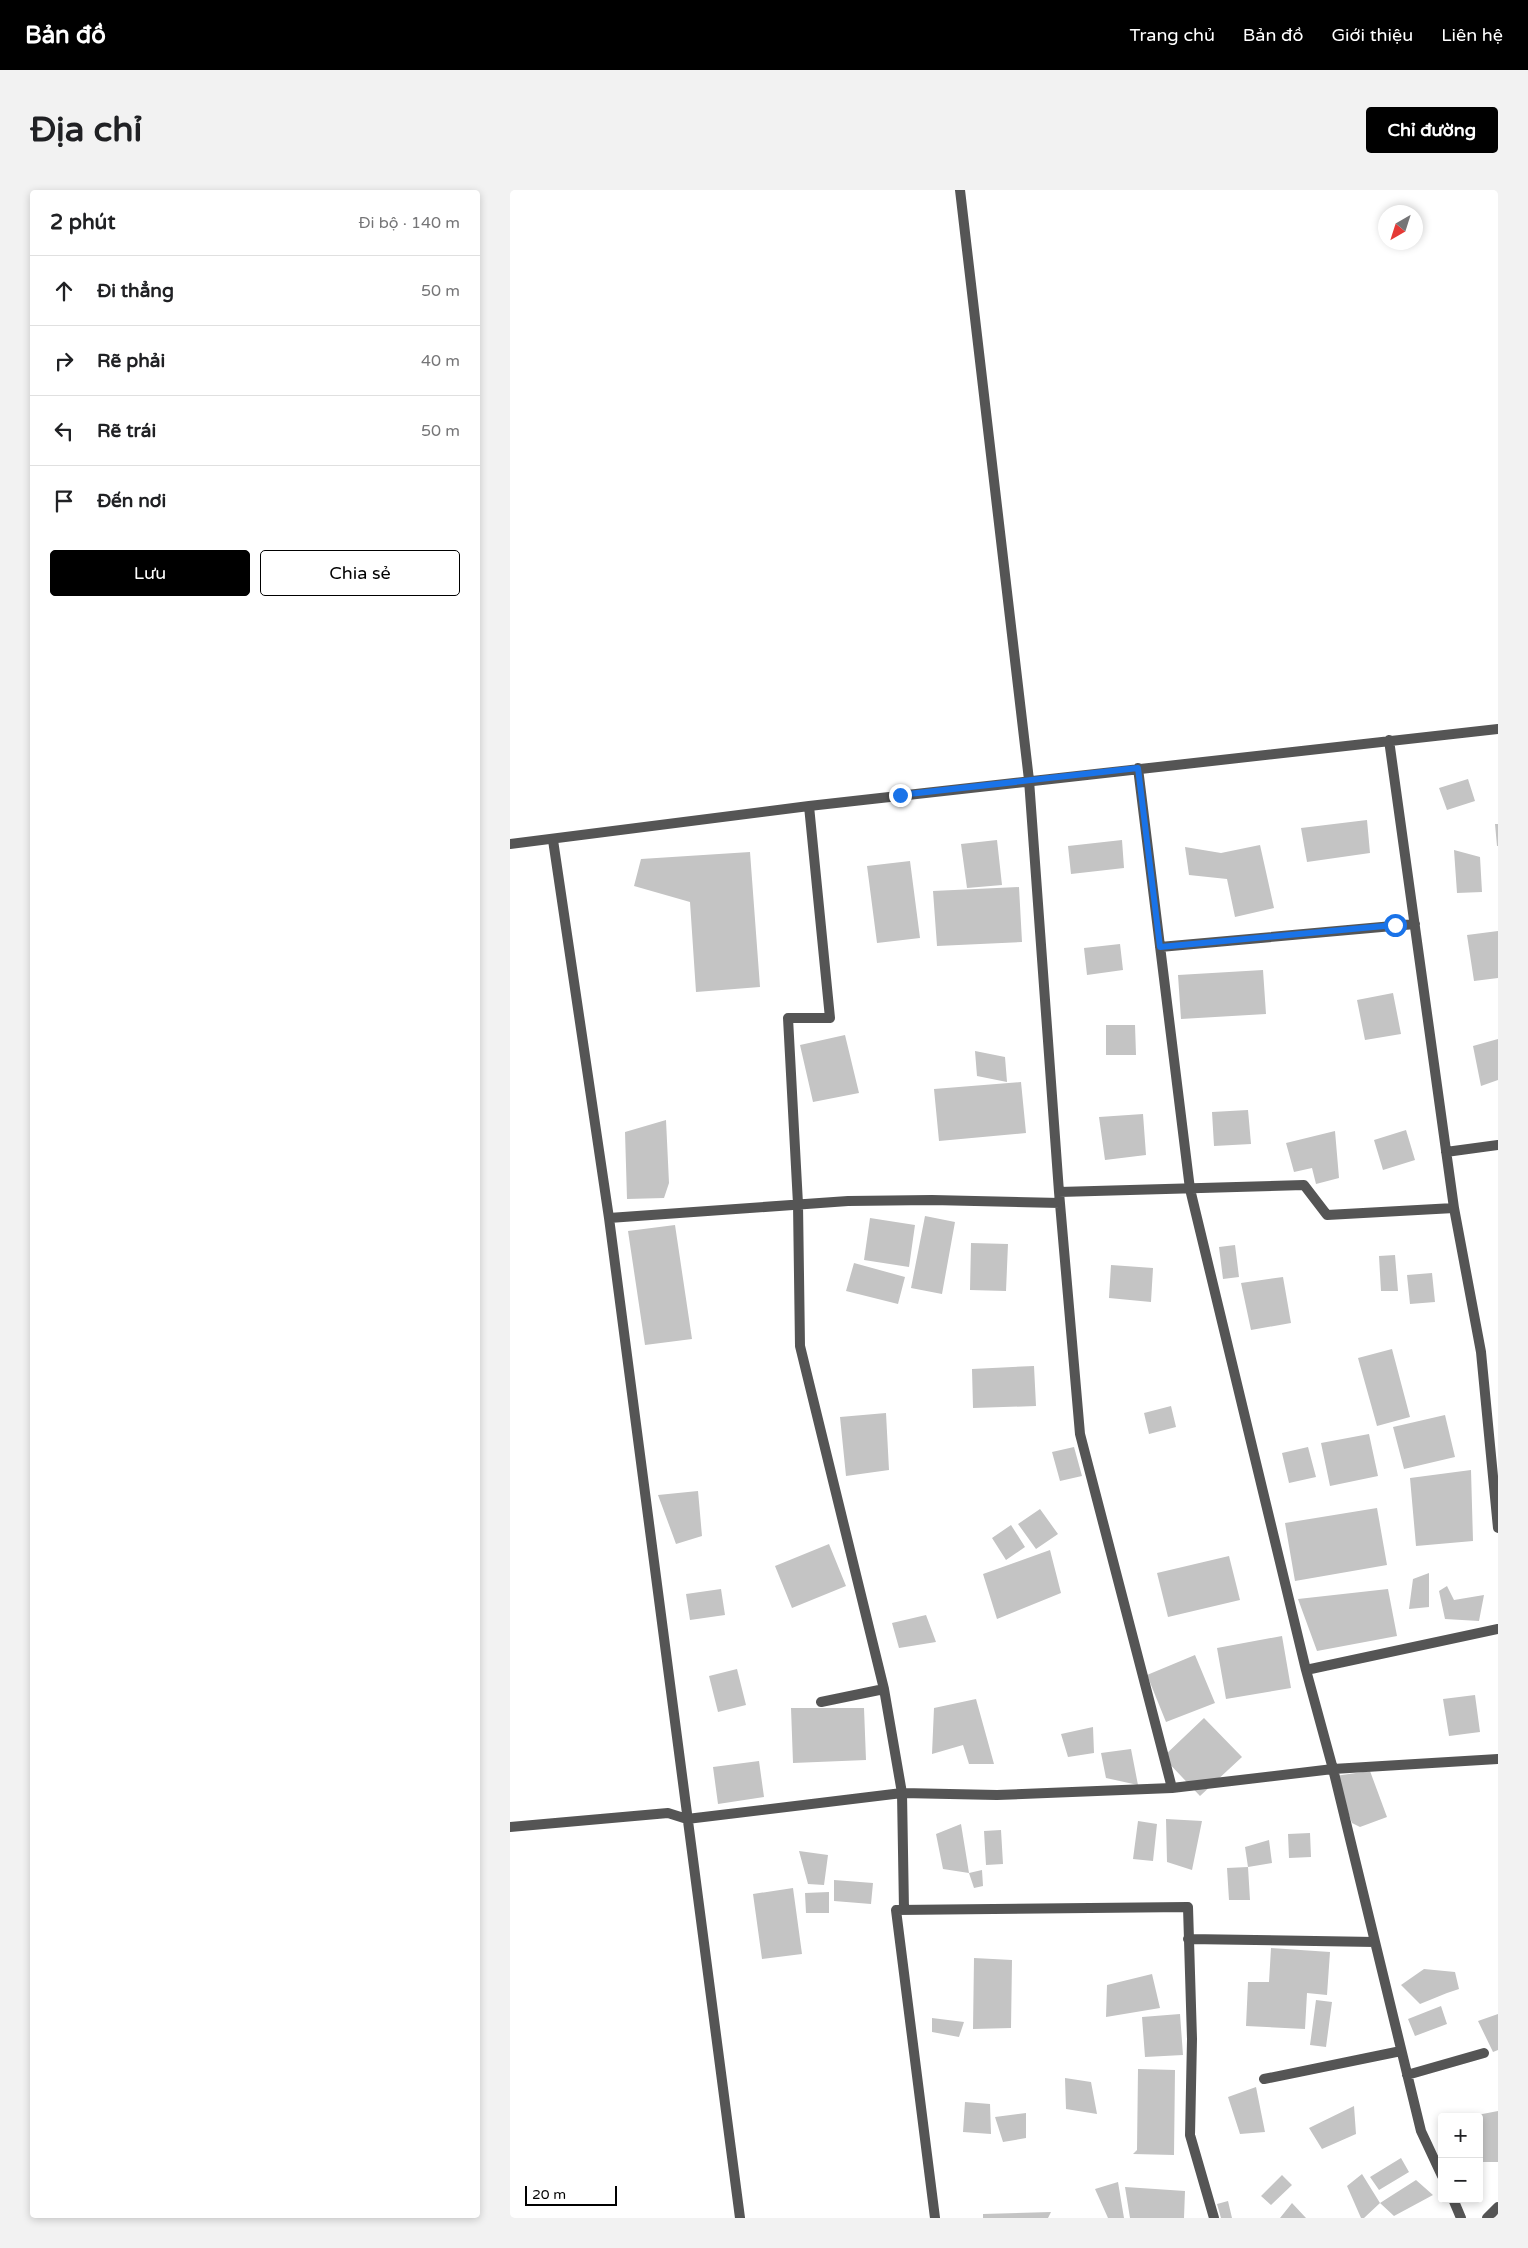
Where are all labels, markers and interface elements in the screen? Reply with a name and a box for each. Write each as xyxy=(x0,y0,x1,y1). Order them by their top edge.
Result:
text: Bản đồ xyxy=(25,21,106,50)
text: Trang chủ xyxy=(1130,24,1215,46)
text: Bản đồ xyxy=(1243,24,1303,46)
text: Giới thiệu xyxy=(1331,24,1413,46)
text: Liên hệ xyxy=(1441,24,1503,46)
button: Chỉ đường xyxy=(1366,107,1498,153)
text: Địa chỉ xyxy=(30,109,142,151)
north arrow xyxy=(1378,205,1423,250)
text: 2 phút xyxy=(50,210,115,235)
text: Đi bộ · 140 m xyxy=(359,213,460,233)
icon: ahead xyxy=(50,277,78,305)
text: Đi thẳng xyxy=(97,280,174,302)
text: 50 m xyxy=(421,281,460,301)
icon: right xyxy=(50,347,78,375)
text: Rẽ phải xyxy=(97,350,165,372)
text: 40 m xyxy=(421,351,460,371)
icon: left xyxy=(50,417,78,445)
text: Rẽ trái xyxy=(97,420,156,442)
text: 50 m xyxy=(421,421,460,441)
icon: arrive xyxy=(50,487,78,515)
text: Đến nơi xyxy=(97,490,166,512)
button: Lưu xyxy=(50,550,250,596)
button: Chia sẻ xyxy=(260,550,460,596)
route end xyxy=(889,784,912,807)
route start xyxy=(1384,914,1407,937)
map controls xyxy=(1438,2113,1483,2203)
button: + xyxy=(1438,2113,1483,2158)
button: − xyxy=(1438,2158,1483,2203)
scale bar xyxy=(525,2183,618,2206)
text: 20 m xyxy=(532,2186,566,2203)

